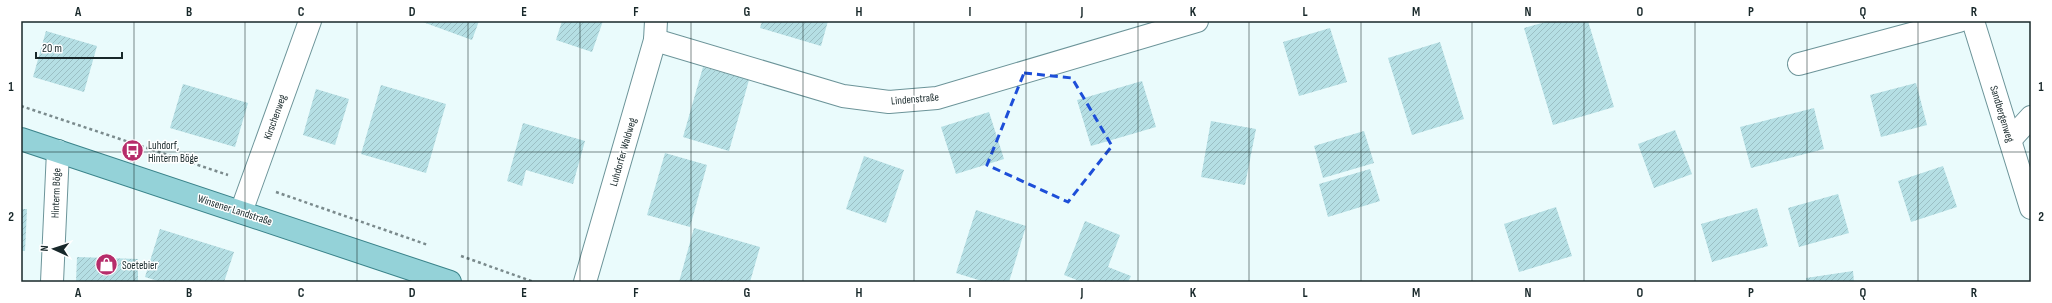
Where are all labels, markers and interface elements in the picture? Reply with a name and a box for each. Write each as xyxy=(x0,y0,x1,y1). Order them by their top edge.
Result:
text: A xyxy=(74,4,82,20)
text: B xyxy=(186,4,192,20)
text: C xyxy=(298,4,305,20)
text: D xyxy=(409,4,416,20)
text: E xyxy=(521,4,527,20)
text: F xyxy=(633,4,639,20)
text: G xyxy=(744,4,751,20)
text: H xyxy=(856,4,863,20)
text: I xyxy=(969,4,972,20)
text: J xyxy=(1080,4,1084,20)
text: K xyxy=(1190,4,1197,20)
text: L xyxy=(1302,4,1308,20)
text: M xyxy=(1412,4,1420,20)
text: N xyxy=(1525,4,1532,20)
text: O xyxy=(1637,4,1644,20)
text: P xyxy=(1748,4,1754,20)
text: Q xyxy=(1860,4,1867,20)
text: R xyxy=(1971,4,1978,20)
scale bar xyxy=(36,34,122,60)
text: 20 m xyxy=(42,41,62,56)
text: 1 xyxy=(8,79,14,95)
text: 1 xyxy=(2038,79,2044,95)
street label: Sandbergenweg xyxy=(1987,84,2017,144)
street label: Lindenstraße xyxy=(890,90,940,108)
street label: Kirschenweg xyxy=(261,92,289,141)
street label: Luhdorfer Waldweg xyxy=(607,116,639,188)
bus stop icon: Luhdorf, Hinterm Böge xyxy=(119,138,145,164)
place label: Luhdorf, Hinterm Böge xyxy=(148,139,198,165)
street label: Hinterm Böge xyxy=(49,168,63,218)
street label: Winsener Landstraße xyxy=(196,192,274,228)
text: 2 xyxy=(8,209,14,225)
text: 2 xyxy=(2038,209,2044,225)
north arrow xyxy=(34,229,74,269)
text: N xyxy=(38,245,51,252)
shop icon: Soetebier xyxy=(94,252,120,278)
place label: Soetebier xyxy=(122,259,158,272)
text: A xyxy=(74,285,82,301)
text: B xyxy=(186,285,192,301)
text: C xyxy=(298,285,305,301)
text: D xyxy=(409,285,416,301)
text: E xyxy=(521,285,527,301)
text: F xyxy=(633,285,639,301)
text: G xyxy=(744,285,751,301)
text: H xyxy=(856,285,863,301)
text: I xyxy=(969,285,972,301)
text: J xyxy=(1080,285,1084,301)
text: K xyxy=(1190,285,1197,301)
text: L xyxy=(1302,285,1308,301)
text: M xyxy=(1412,285,1420,301)
text: N xyxy=(1525,285,1532,301)
text: O xyxy=(1637,285,1644,301)
text: P xyxy=(1748,285,1754,301)
text: Q xyxy=(1860,285,1867,301)
text: R xyxy=(1971,285,1978,301)

